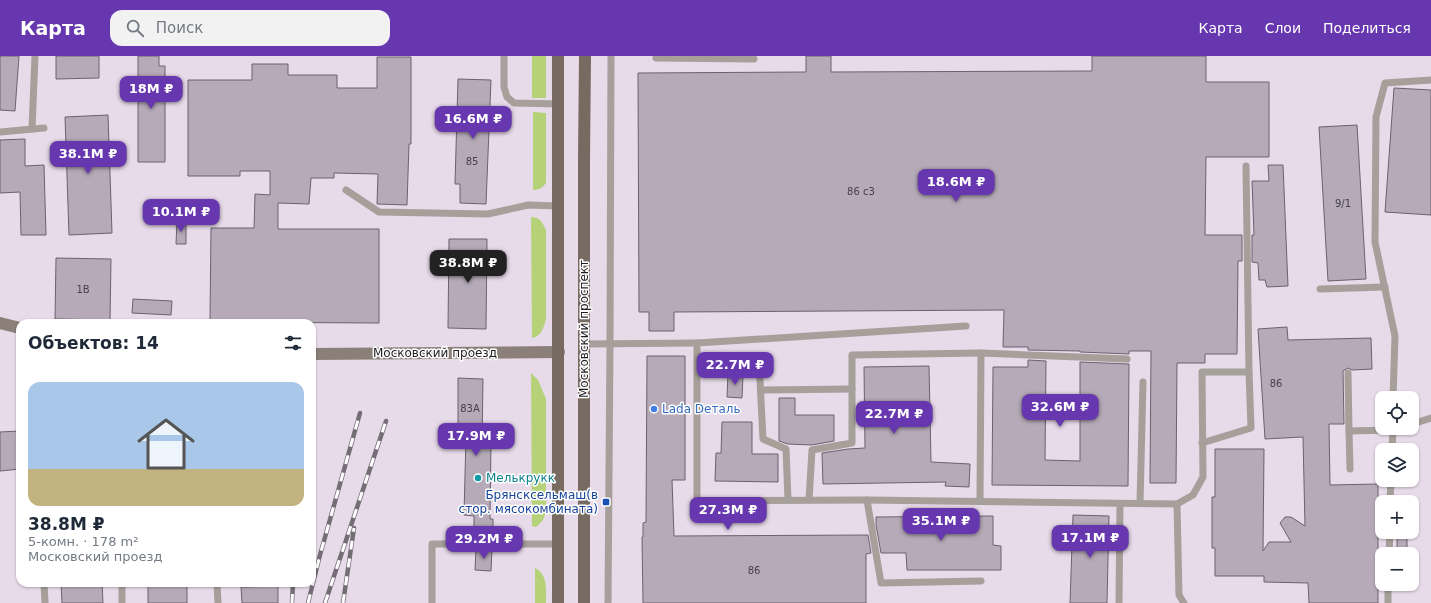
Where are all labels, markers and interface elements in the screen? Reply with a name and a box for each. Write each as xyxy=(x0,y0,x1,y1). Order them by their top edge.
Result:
search box xyxy=(110,10,390,46)
text: Карта xyxy=(20,17,86,39)
icon: search xyxy=(124,17,146,39)
text: Поиск xyxy=(156,19,203,37)
text: Карта xyxy=(1199,20,1243,36)
text: Слои xyxy=(1265,20,1301,36)
text: Поделиться xyxy=(1323,20,1411,36)
pin: 18M ₽ xyxy=(123,76,179,110)
text: 18M ₽ xyxy=(129,81,173,96)
pin: 16.6M ₽ xyxy=(436,106,510,140)
text: 16.6M ₽ xyxy=(444,111,502,126)
pin: 38.1M ₽ xyxy=(51,141,125,175)
text: 38.1M ₽ xyxy=(59,146,117,161)
house number: 85 xyxy=(466,156,478,167)
pin: 18.6M ₽ xyxy=(919,169,993,203)
text: 18.6M ₽ xyxy=(927,174,985,189)
house number: 86 с3 xyxy=(847,186,875,197)
house number: 9/1 xyxy=(1335,198,1351,209)
pin: 10.1M ₽ xyxy=(144,199,218,233)
text: 10.1M ₽ xyxy=(152,204,210,219)
pin: 38.8M ₽ xyxy=(431,250,505,284)
text: 38.8M ₽ xyxy=(439,255,497,270)
street label: Московский проспект xyxy=(577,260,591,398)
house number: 1В xyxy=(76,284,90,295)
icon: filters xyxy=(282,332,304,354)
text: Объектов: 14 xyxy=(28,333,159,353)
street label: Московский проезд xyxy=(373,346,497,360)
pin: 22.7M ₽ xyxy=(698,352,772,386)
text: 22.7M ₽ xyxy=(706,357,764,372)
house number: 86 xyxy=(1270,378,1282,389)
map controls xyxy=(1375,391,1419,591)
button: locate xyxy=(1375,391,1419,435)
pin: 32.6M ₽ xyxy=(1023,394,1097,428)
text: 32.6M ₽ xyxy=(1031,399,1089,414)
pin: 22.7M ₽ xyxy=(857,401,931,435)
place label: Lada Dеталь xyxy=(662,402,741,416)
house number: 83А xyxy=(460,403,480,414)
marker: Lada Dеталь xyxy=(649,404,659,414)
text: 22.7M ₽ xyxy=(865,406,923,421)
icon: home xyxy=(130,408,202,480)
pin: 17.9M ₽ xyxy=(439,423,513,457)
text: 17.9M ₽ xyxy=(447,428,505,443)
button: layers xyxy=(1375,443,1419,487)
place label: Мелькрукк xyxy=(486,471,555,485)
marker: Мелькрукк xyxy=(473,473,483,483)
place label: Брянсксельмаш(в стор. мясокомбината) xyxy=(459,488,598,516)
button: + xyxy=(1375,495,1419,539)
marker: Брянсксельмаш(в стор. мясокомбината) xyxy=(601,497,611,507)
pin: 27.3M ₽ xyxy=(691,497,765,531)
text: 27.3M ₽ xyxy=(699,502,757,517)
pin: 35.1M ₽ xyxy=(904,508,978,542)
text: 35.1M ₽ xyxy=(912,513,970,528)
text: 38.8M ₽ xyxy=(28,514,105,534)
pin: 17.1M ₽ xyxy=(1053,525,1127,559)
pin: 29.2M ₽ xyxy=(447,526,521,560)
text: 17.1M ₽ xyxy=(1061,530,1119,545)
text: 29.2M ₽ xyxy=(455,531,513,546)
text: 5-комн. · 178 m² xyxy=(28,534,138,549)
button: − xyxy=(1375,547,1419,591)
text: Московский проезд xyxy=(28,549,162,564)
house number: 86 xyxy=(748,565,760,576)

